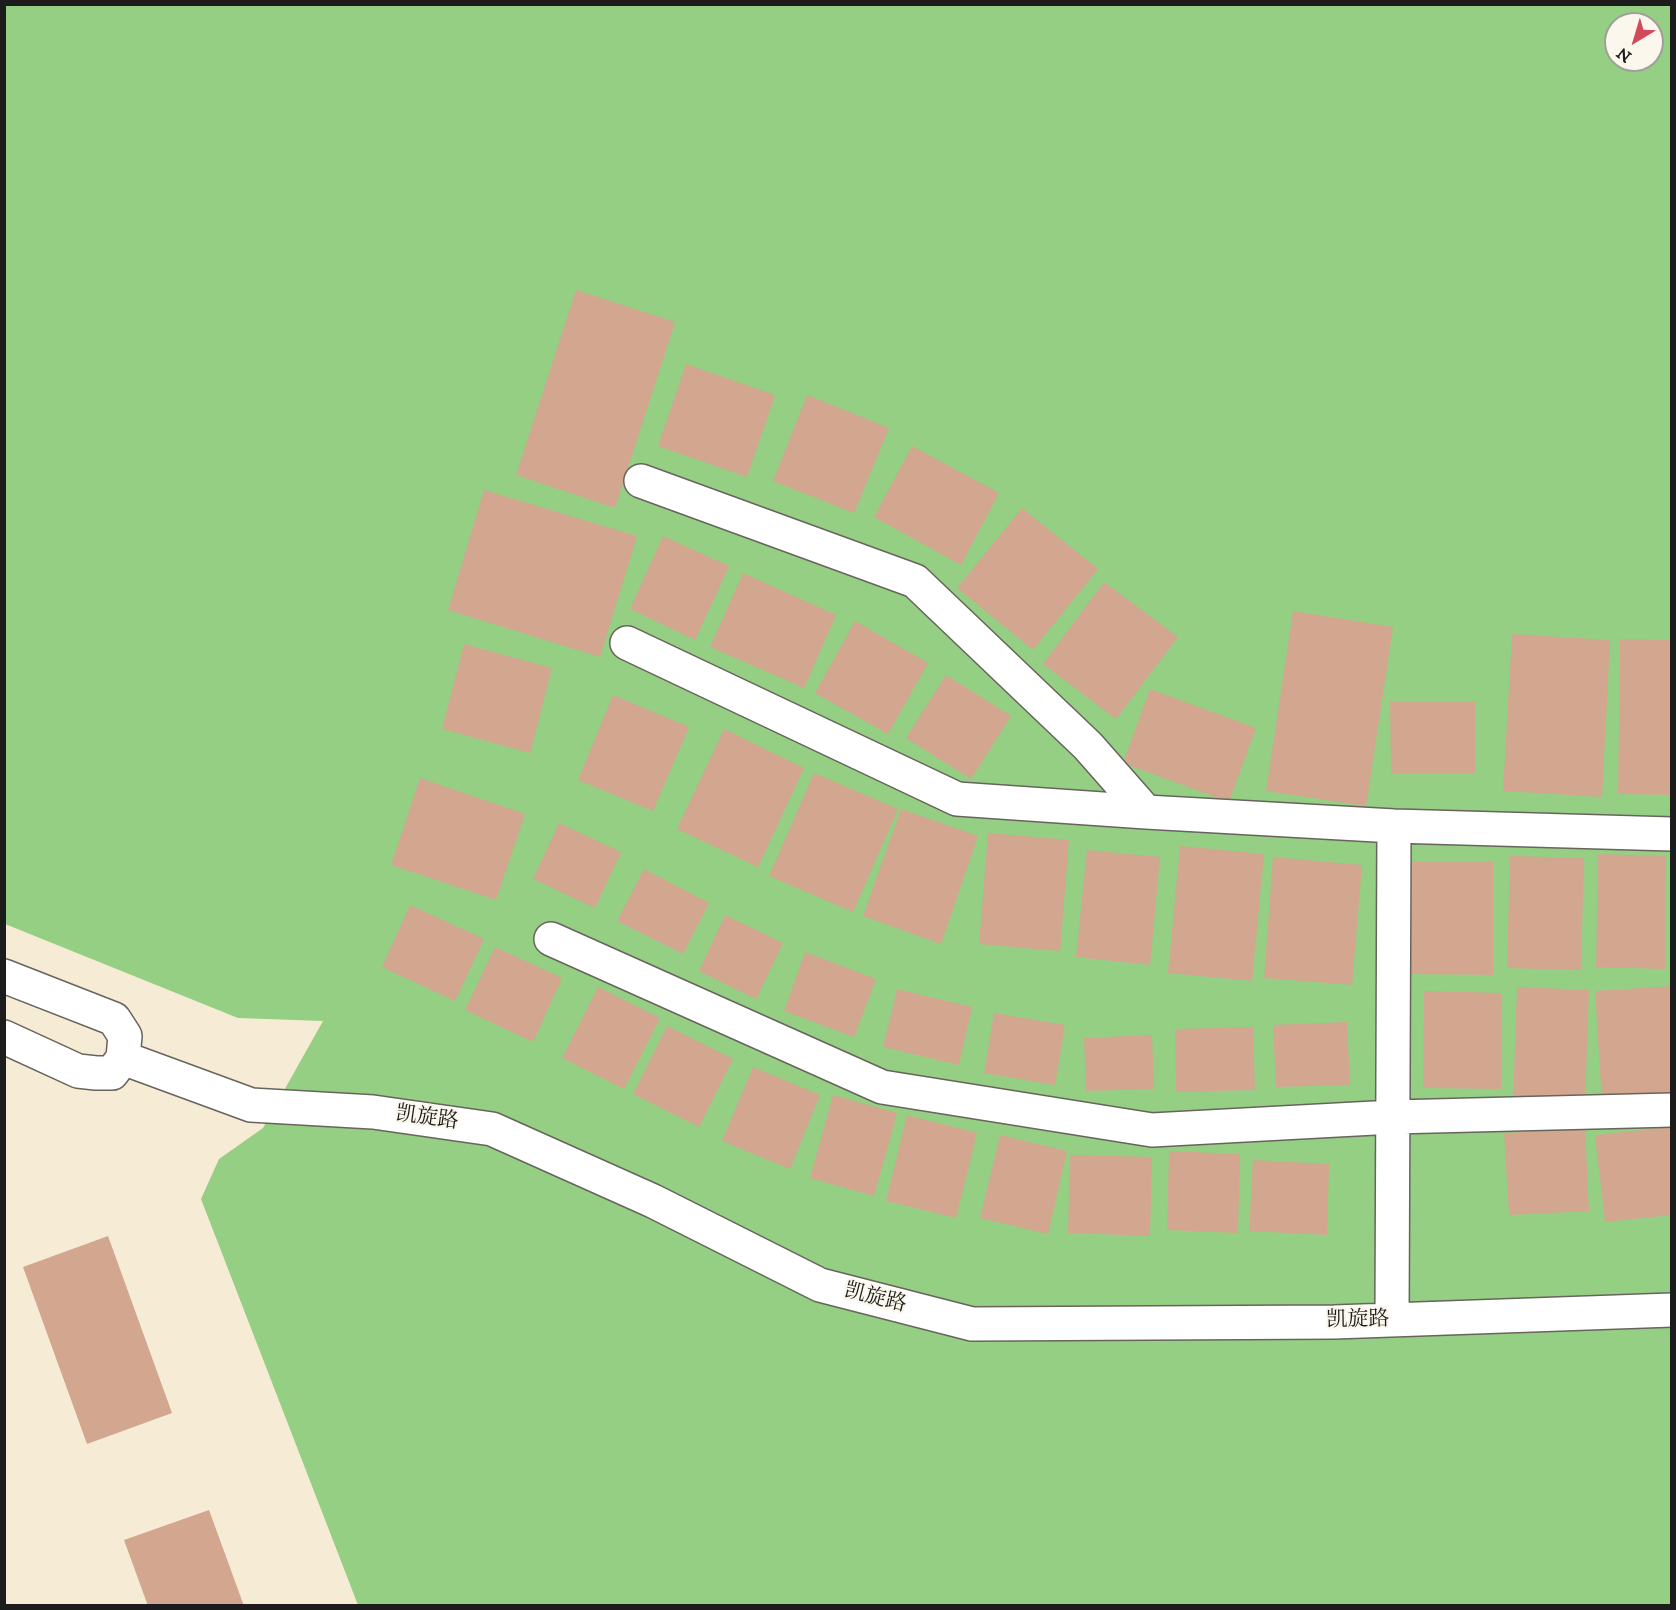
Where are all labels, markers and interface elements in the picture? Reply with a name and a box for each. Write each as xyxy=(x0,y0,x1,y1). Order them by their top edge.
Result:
north arrow xyxy=(1604,12,1664,72)
text: N xyxy=(1613,43,1635,67)
street label: 凯旋路 xyxy=(394,1102,460,1136)
street label: 凯旋路 xyxy=(841,1279,909,1319)
street label: 凯旋路 xyxy=(1326,1308,1390,1334)

